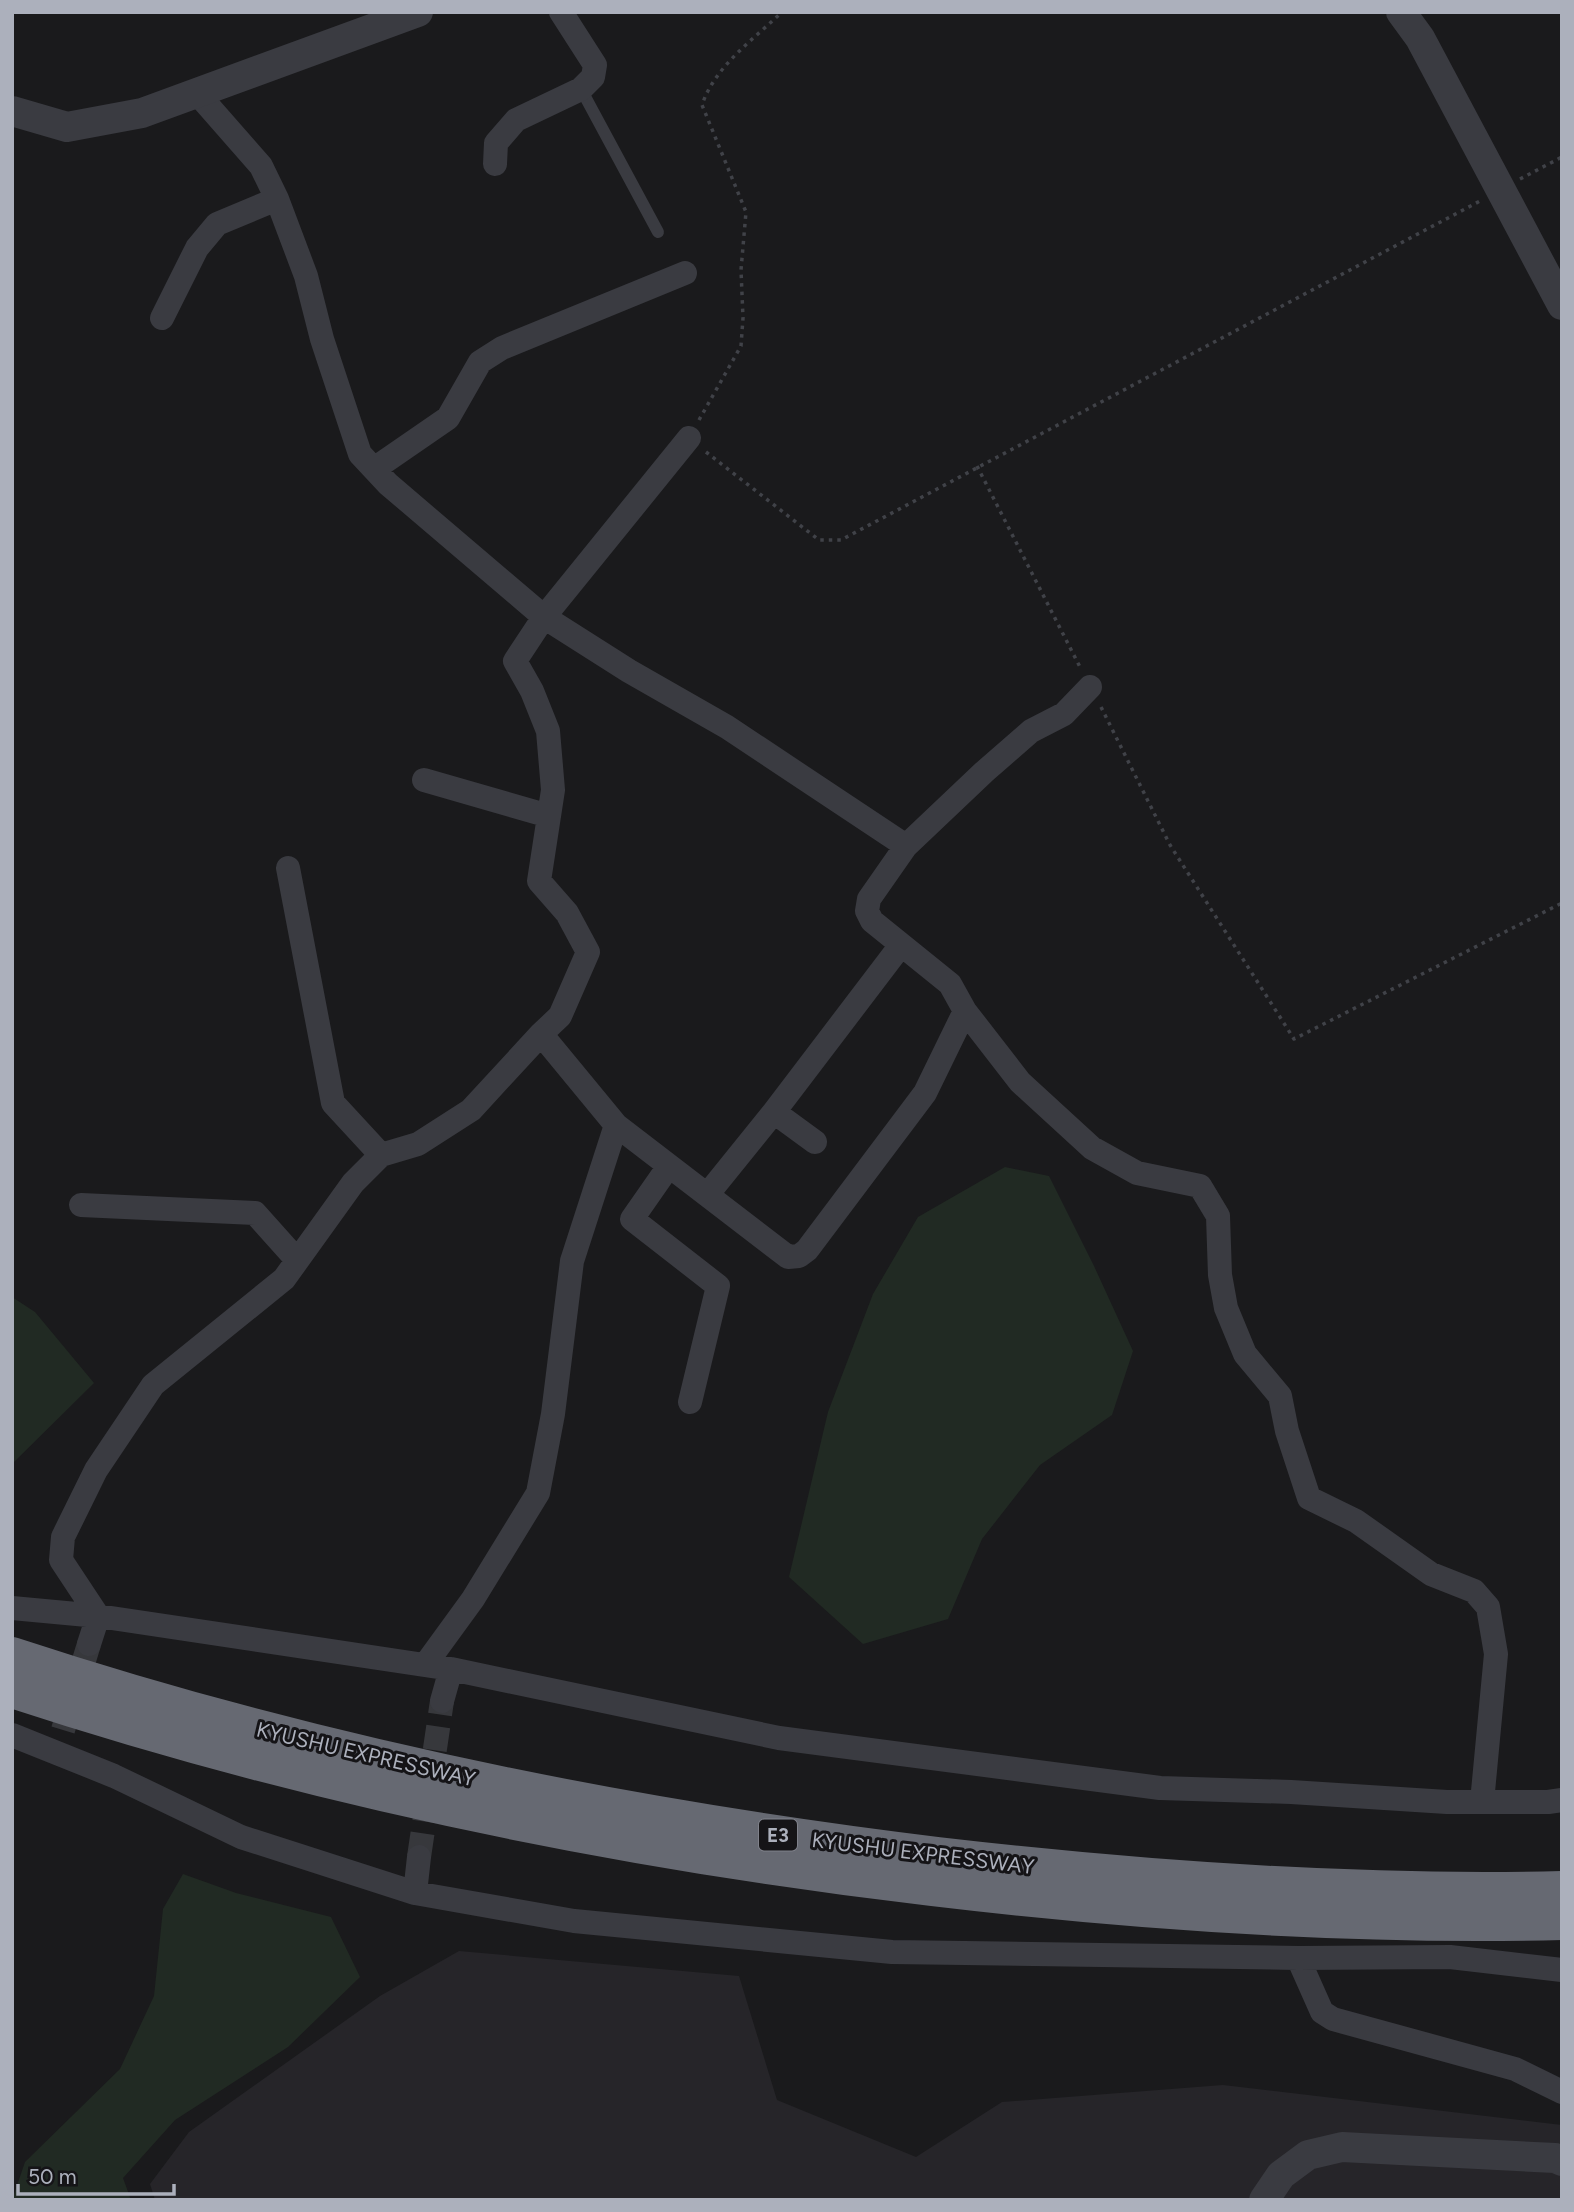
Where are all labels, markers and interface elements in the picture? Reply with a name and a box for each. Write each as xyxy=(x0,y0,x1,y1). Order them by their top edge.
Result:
street label: KYUSHU EXPRESSWAY xyxy=(254,1717,478,1791)
road number: E3 xyxy=(759,1820,797,1851)
street label: KYUSHU EXPRESSWAY xyxy=(810,1827,1036,1879)
scale bar xyxy=(18,2152,173,2196)
text: 50 m xyxy=(28,2164,77,2189)

